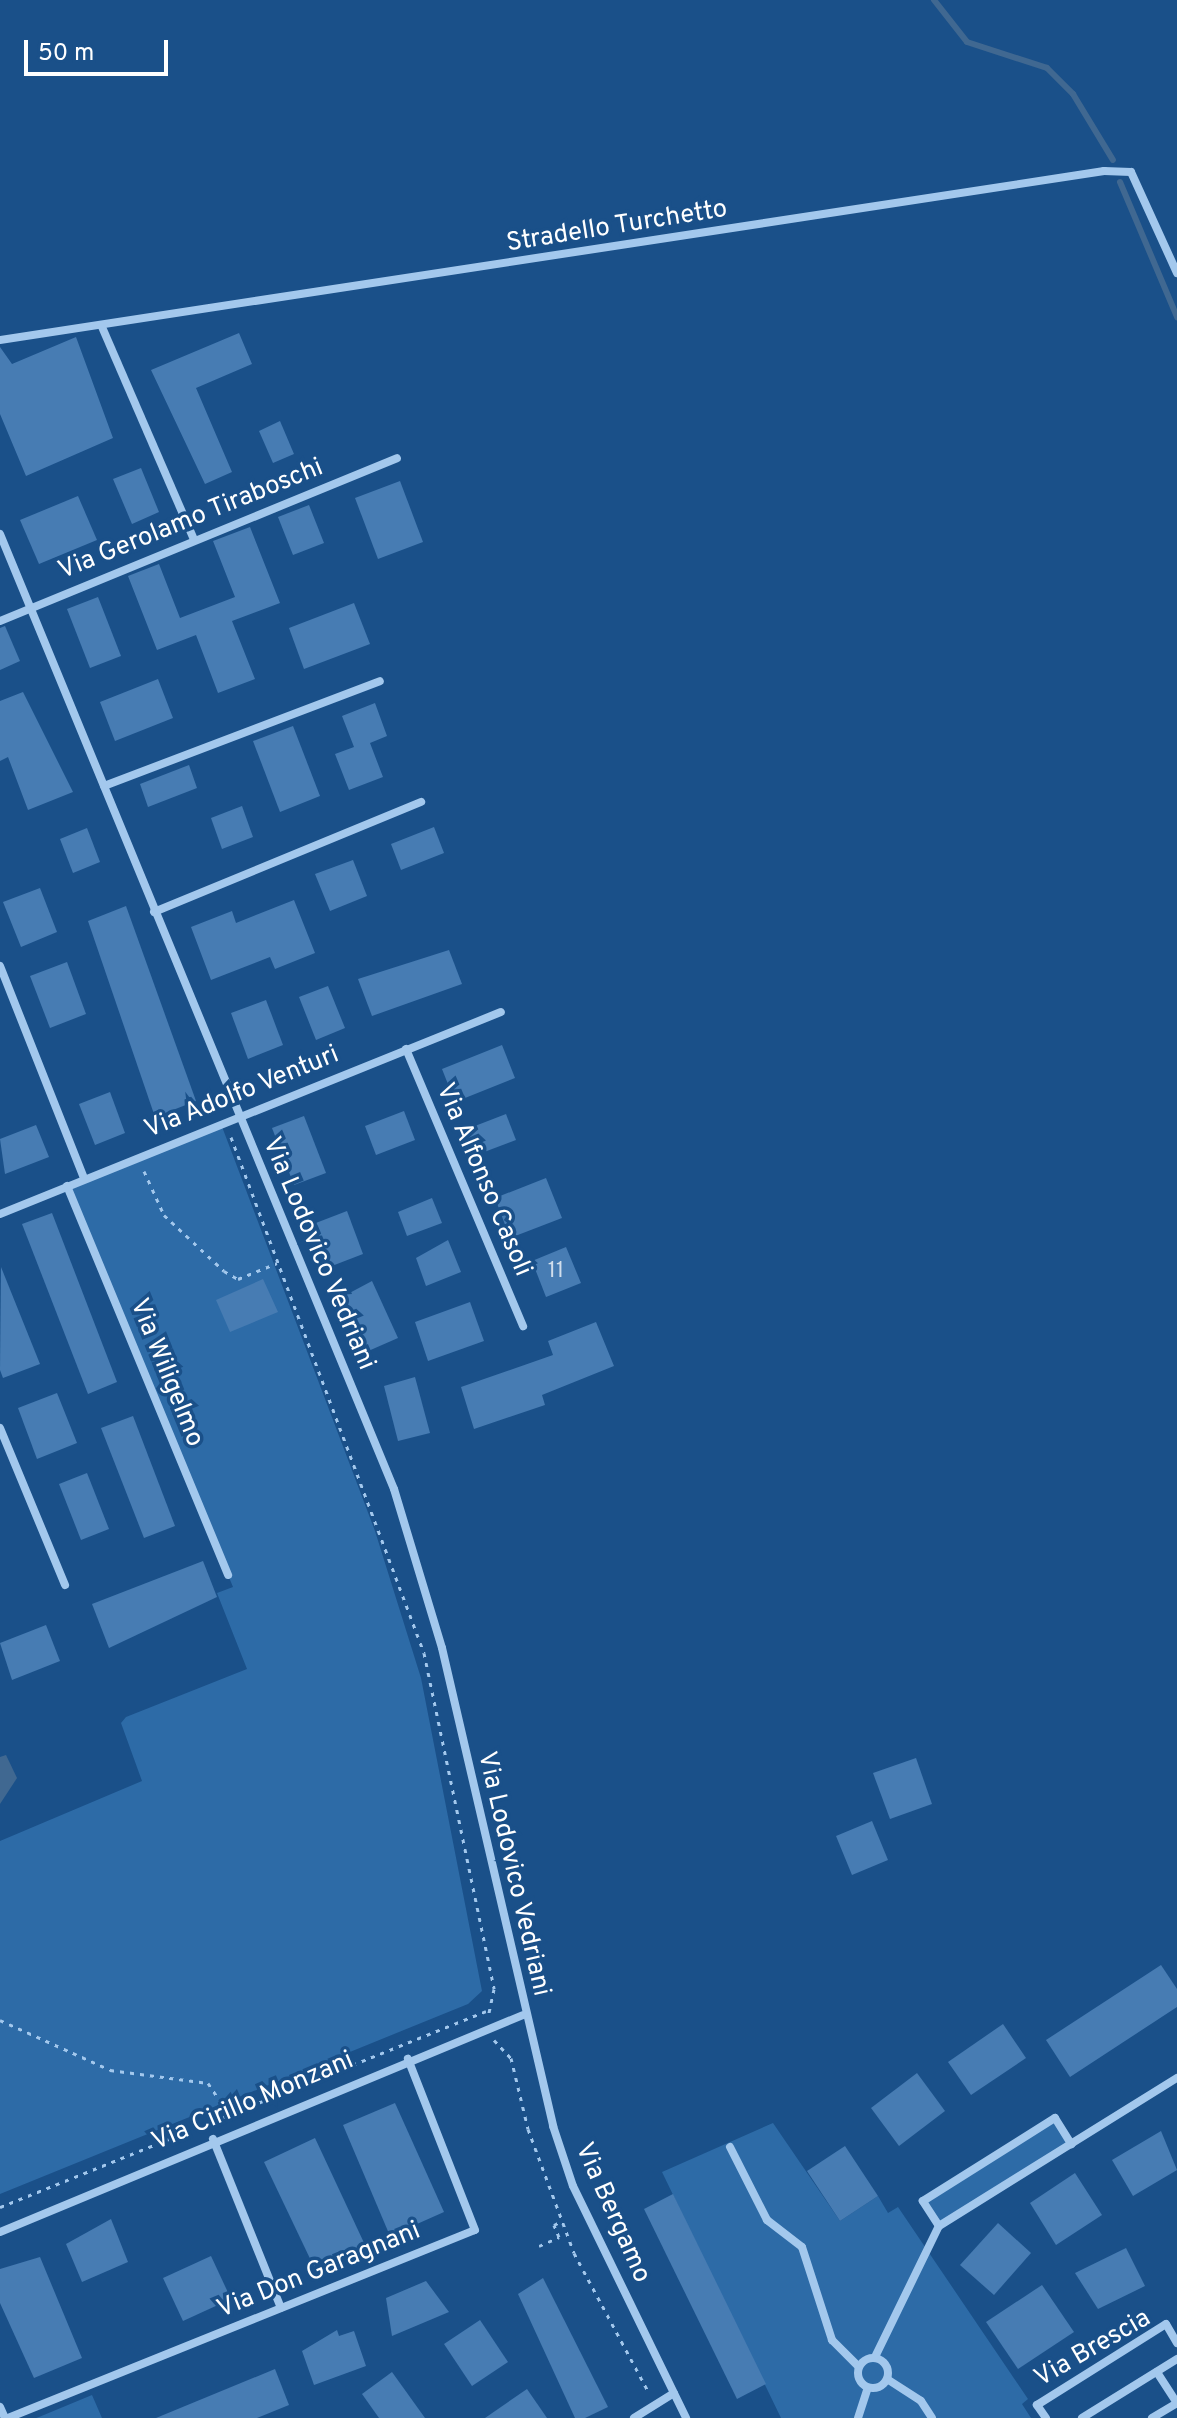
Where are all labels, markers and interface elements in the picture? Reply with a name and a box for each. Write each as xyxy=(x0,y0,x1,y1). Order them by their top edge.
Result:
scale bar xyxy=(28,24,172,74)
text: 50 m xyxy=(38,39,94,69)
street label: Stradello Turchetto xyxy=(504,194,730,260)
street label: Via Gerolamo Tiraboschi xyxy=(54,452,328,588)
street label: Via Adolfo Venturi xyxy=(139,1039,345,1147)
street label: Via Alfonso Casoli xyxy=(428,1078,538,1282)
street label: Via Lodovico Vedriani xyxy=(255,1132,381,1376)
house number: 11 xyxy=(548,1259,564,1285)
street label: Via Wiligelmo xyxy=(122,1294,210,1452)
street label: Via Lodovico Vedriani xyxy=(470,1748,556,2000)
street label: Via Cirillo Monzani xyxy=(148,2045,358,2159)
street label: Via Bergamo xyxy=(567,2138,657,2288)
street label: Via Don Garagnani xyxy=(213,2216,425,2326)
street label: Via Brescia xyxy=(1029,2303,1157,2395)

